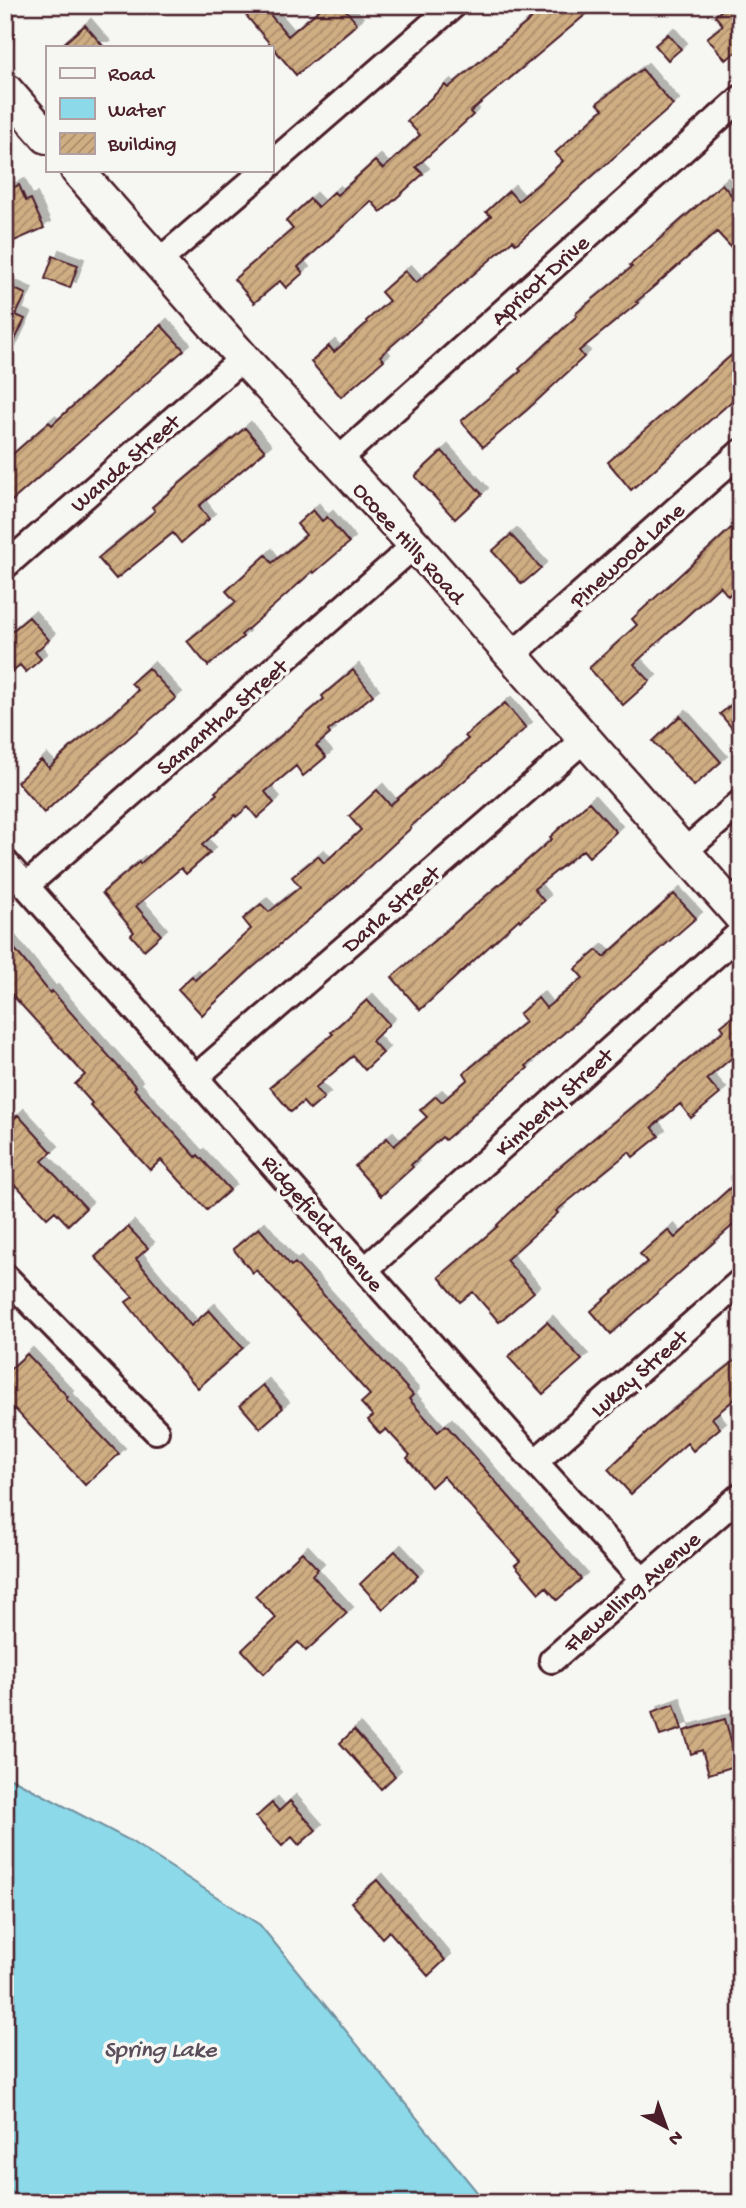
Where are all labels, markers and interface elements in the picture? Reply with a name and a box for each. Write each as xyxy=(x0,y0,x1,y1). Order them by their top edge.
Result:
legend xyxy=(46,46,273,172)
text: Road xyxy=(108,64,156,89)
text: Water xyxy=(108,100,166,125)
text: Building xyxy=(107,134,177,159)
street label: Apricot Drive xyxy=(487,230,597,333)
street label: Wanda Street xyxy=(66,409,188,520)
street label: Ocoee Hills Road xyxy=(345,478,470,612)
street label: Pinewood Lane xyxy=(565,497,692,616)
street label: Samantha Street xyxy=(152,653,296,783)
street label: Darla Street xyxy=(336,860,448,962)
street label: Kimberly Street xyxy=(491,1043,621,1164)
street label: Ridgefield Avenue xyxy=(255,1150,389,1299)
street label: Lukay Street xyxy=(586,1324,696,1424)
street label: Flewelling Avenue xyxy=(559,1526,708,1661)
water label: Spring Lake xyxy=(104,2037,218,2066)
north arrow xyxy=(630,2092,700,2162)
text: N xyxy=(663,2124,687,2150)

